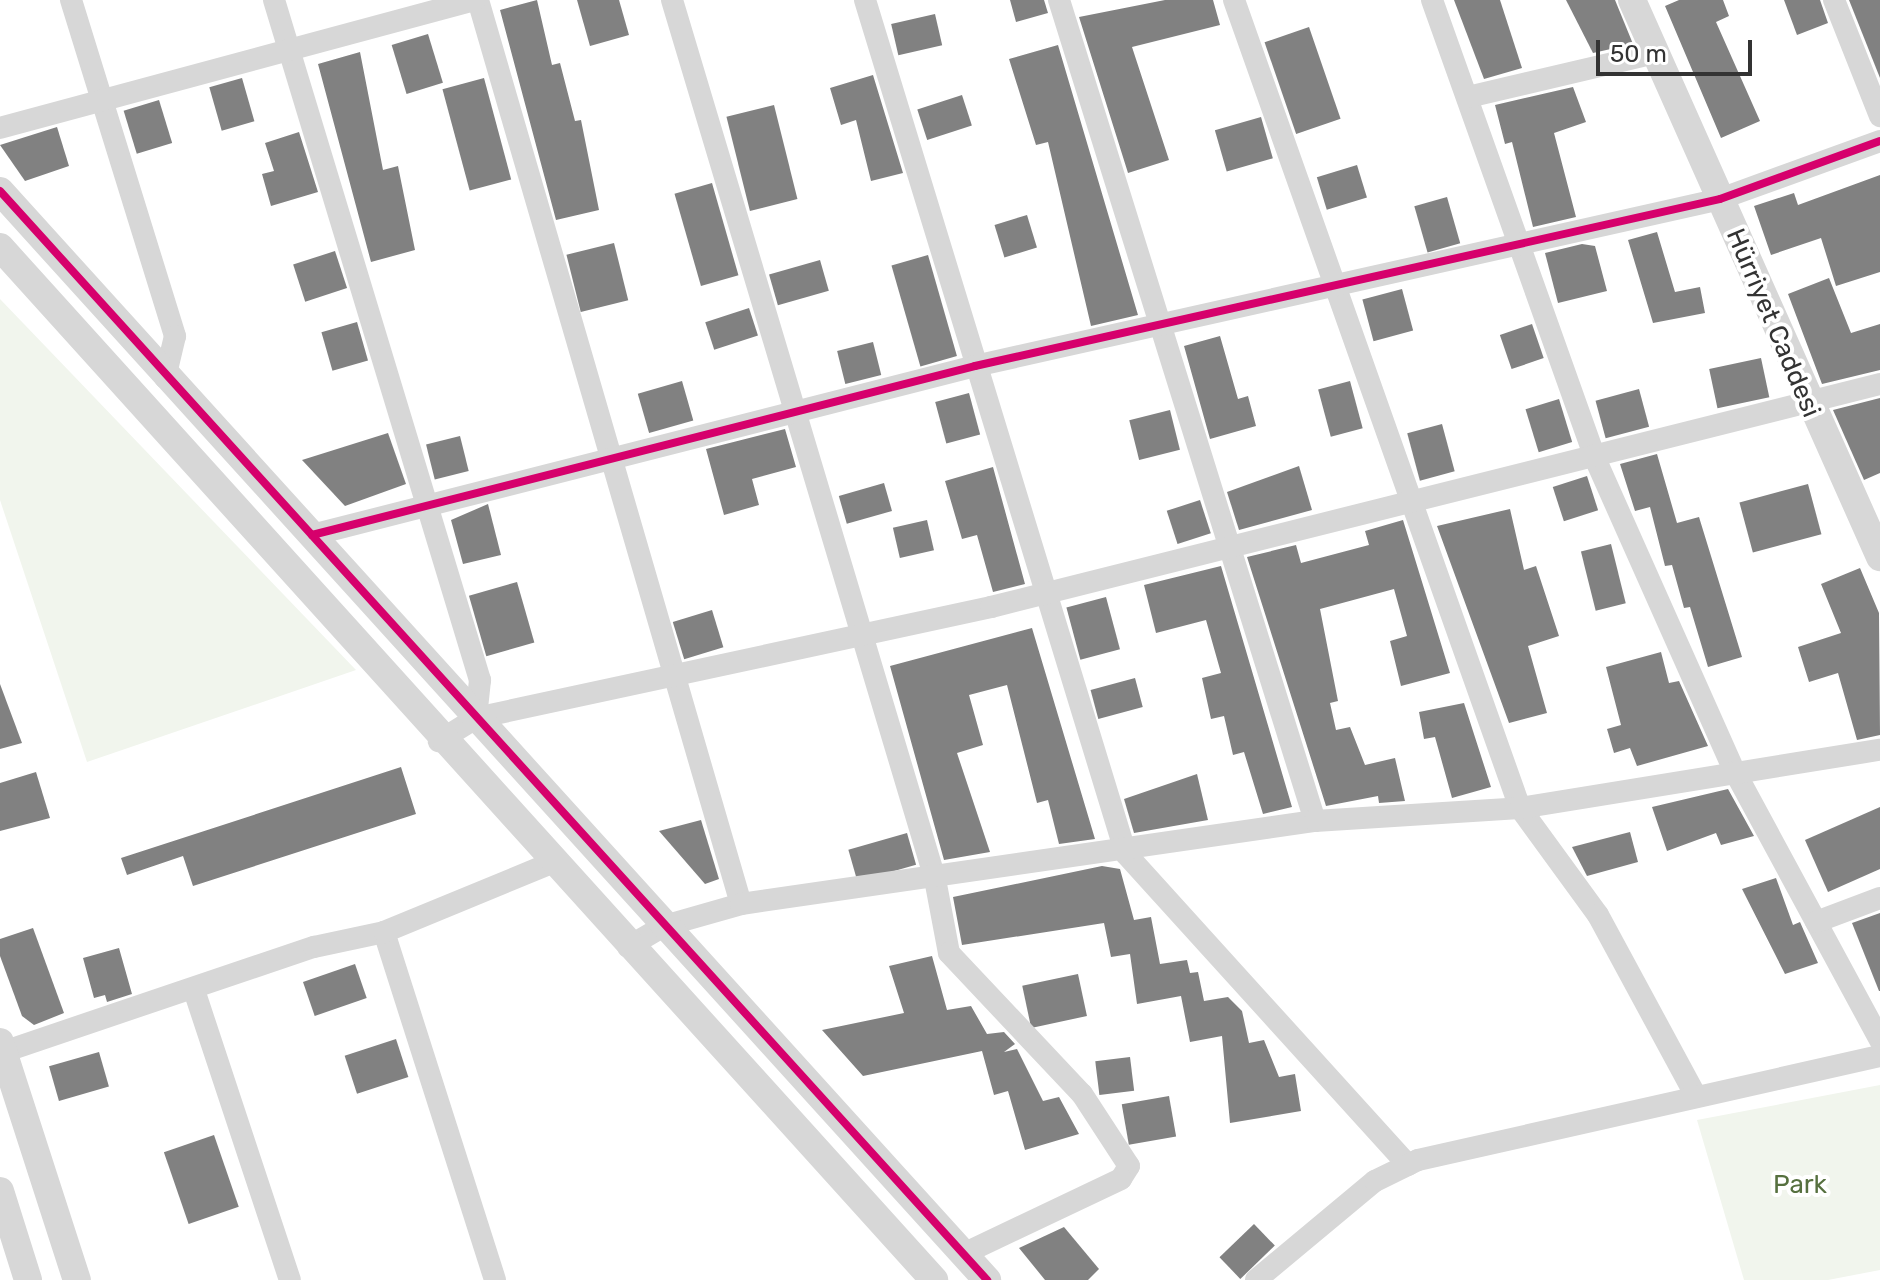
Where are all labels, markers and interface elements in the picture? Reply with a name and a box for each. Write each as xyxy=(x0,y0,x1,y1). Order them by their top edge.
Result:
scale bar xyxy=(1600,24,1756,74)
text: 50 m xyxy=(1610,40,1667,68)
street label: Hürriyet Caddesi xyxy=(1719,224,1827,422)
park label: Park xyxy=(1773,1169,1827,1201)

